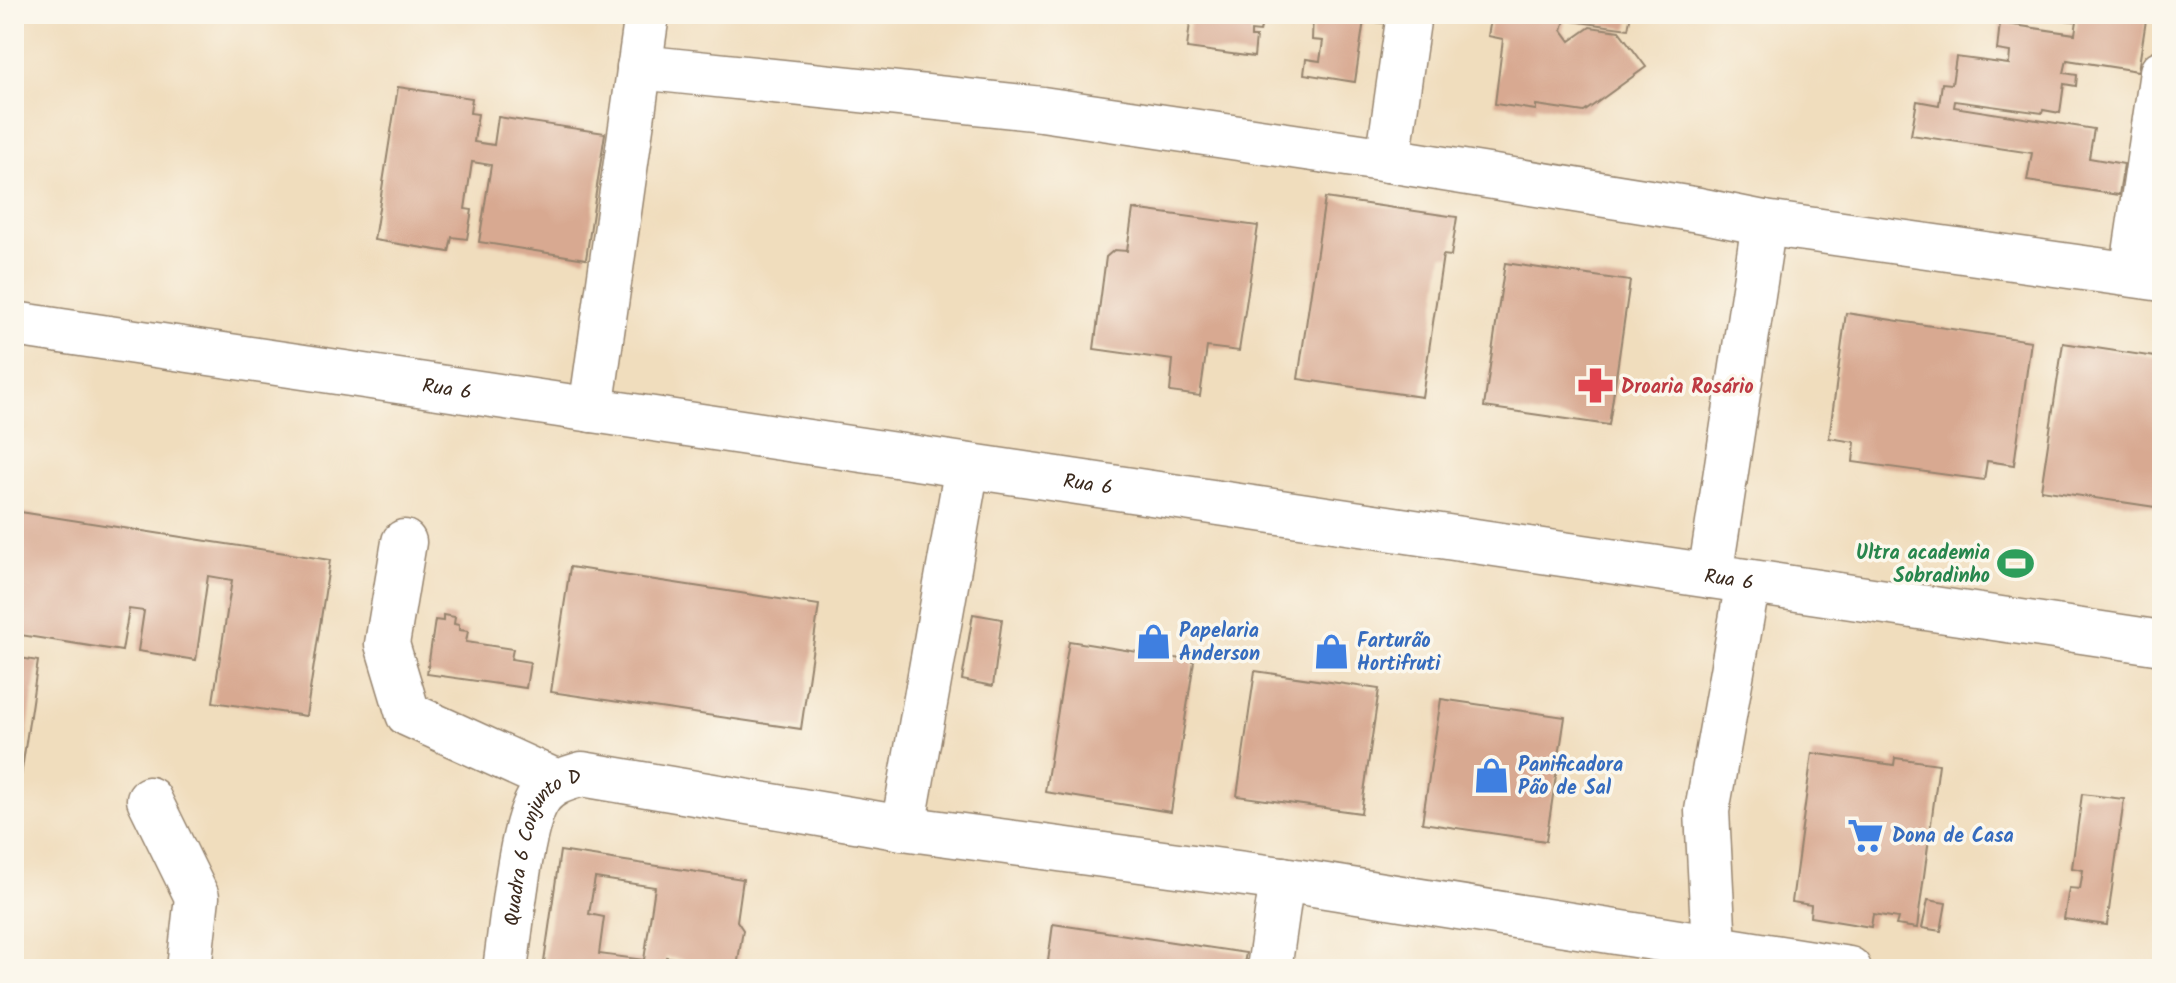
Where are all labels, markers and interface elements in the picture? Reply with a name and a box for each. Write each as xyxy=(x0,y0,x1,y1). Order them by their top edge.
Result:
pharmacy icon: Droaria Rosário xyxy=(1576,367,1614,405)
street label: Rua 6 xyxy=(420,371,474,410)
place label: Droaria Rosário xyxy=(1621,372,1754,404)
street label: Rua 6 xyxy=(1061,466,1115,505)
place label: Ultra academia Sobradinho xyxy=(1856,538,1990,593)
sports icon: Ultra academia Sobradinho xyxy=(1997,544,2035,582)
street label: Rua 6 xyxy=(1702,561,1756,600)
place label: Papelaria Anderson xyxy=(1179,616,1260,671)
shop icon: Papelaria Anderson xyxy=(1134,622,1172,660)
place label: Farturão Hortifruti xyxy=(1357,626,1441,681)
shop icon: Farturão Hortifruti xyxy=(1312,633,1350,671)
place label: Panificadora Pão de Sal xyxy=(1518,750,1623,805)
shop icon: Panificadora Pão de Sal xyxy=(1473,757,1511,795)
street label: Quadra 6 Conjunto D xyxy=(497,761,586,928)
supermarket icon: Dona de Casa xyxy=(1847,816,1885,854)
place label: Dona de Casa xyxy=(1892,821,2014,853)

